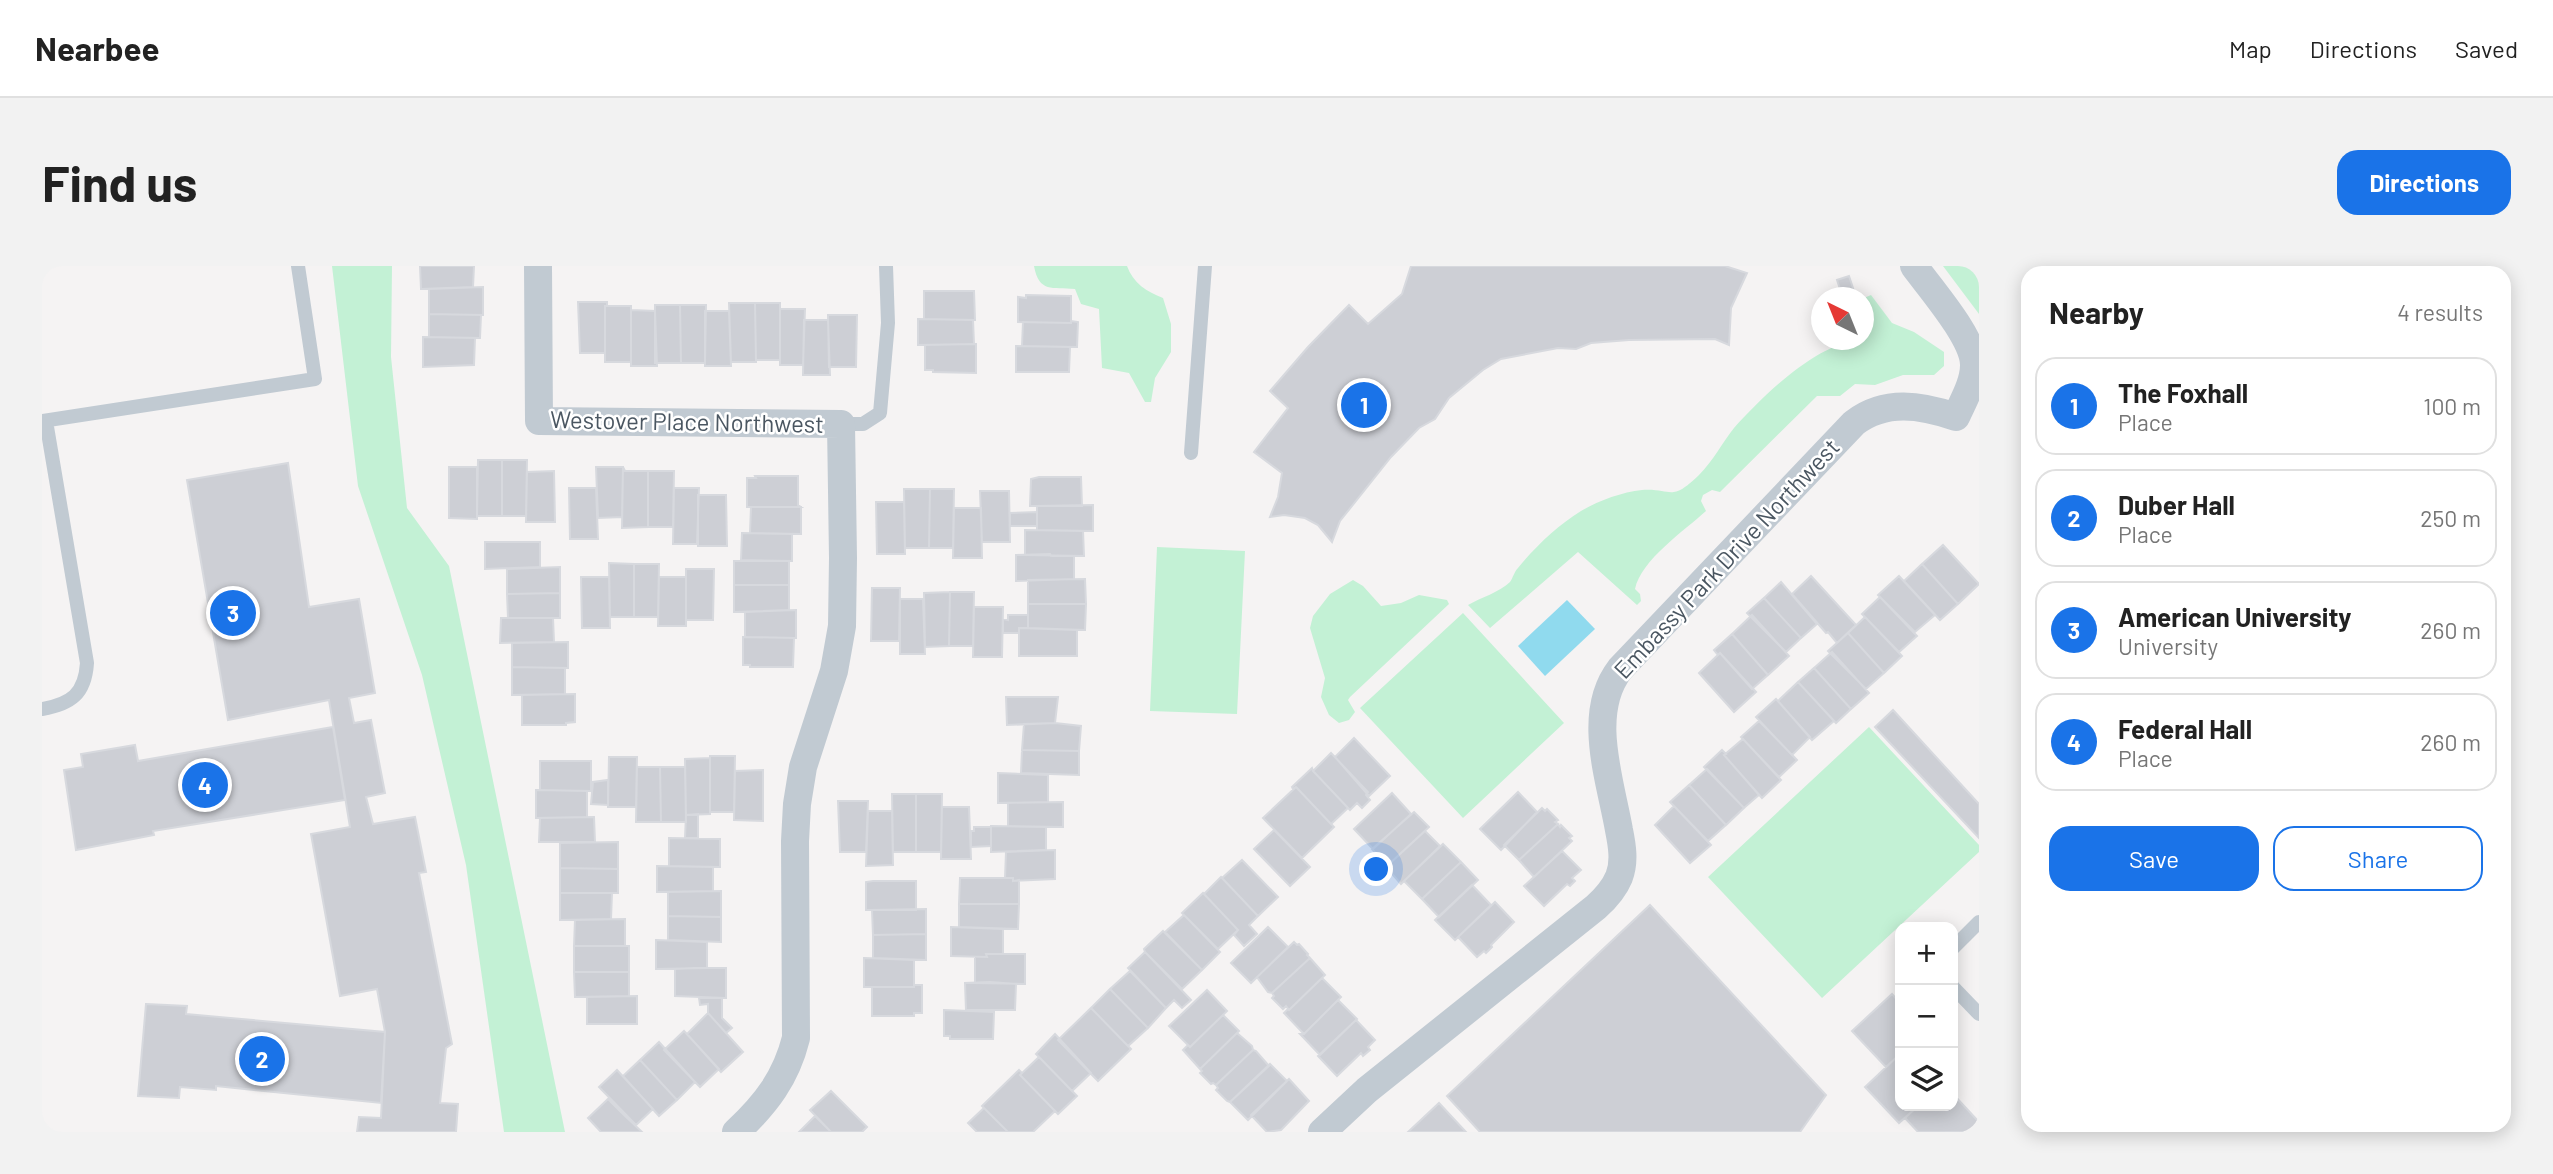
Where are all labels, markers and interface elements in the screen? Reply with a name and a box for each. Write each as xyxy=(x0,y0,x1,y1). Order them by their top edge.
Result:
text: Nearbee xyxy=(35,28,159,68)
text: Map xyxy=(2229,34,2272,63)
text: Directions xyxy=(2310,34,2417,63)
text: Saved xyxy=(2455,34,2518,63)
button: Directions xyxy=(2337,150,2511,215)
text: Find us xyxy=(42,153,197,212)
north arrow xyxy=(1811,287,1874,350)
text: Nearby xyxy=(2049,294,2144,330)
text: 4 results xyxy=(2397,298,2483,326)
text: The Foxhall xyxy=(2118,377,2248,408)
pin: 1 xyxy=(1341,379,1387,431)
text: 1 xyxy=(2070,392,2078,420)
text: 100 m xyxy=(2423,392,2481,420)
street label: Westover Place Northwest xyxy=(550,404,824,438)
text: Place xyxy=(2118,408,2173,436)
street label: Embassy Park Drive Northwest xyxy=(1607,432,1845,684)
text: Duber Hall xyxy=(2118,489,2235,520)
text: 2 xyxy=(2068,504,2080,532)
text: 250 m xyxy=(2420,504,2481,532)
text: Place xyxy=(2118,520,2173,548)
pin: 3 xyxy=(210,587,256,639)
text: American University xyxy=(2118,601,2351,632)
text: 3 xyxy=(2068,616,2080,644)
text: 260 m xyxy=(2420,616,2481,644)
text: University xyxy=(2118,632,2218,660)
text: Federal Hall xyxy=(2118,713,2252,744)
text: 4 xyxy=(2067,728,2081,756)
text: 260 m xyxy=(2420,728,2481,756)
text: Place xyxy=(2118,744,2173,772)
pin: 4 xyxy=(182,759,228,811)
button: Save xyxy=(2049,826,2259,891)
button: Share xyxy=(2273,826,2483,891)
your location xyxy=(1359,852,1393,886)
map controls xyxy=(1895,922,1958,1111)
button: + xyxy=(1895,922,1958,985)
button: − xyxy=(1895,985,1958,1048)
pin: 2 xyxy=(239,1033,285,1085)
button: layers xyxy=(1895,1048,1958,1111)

